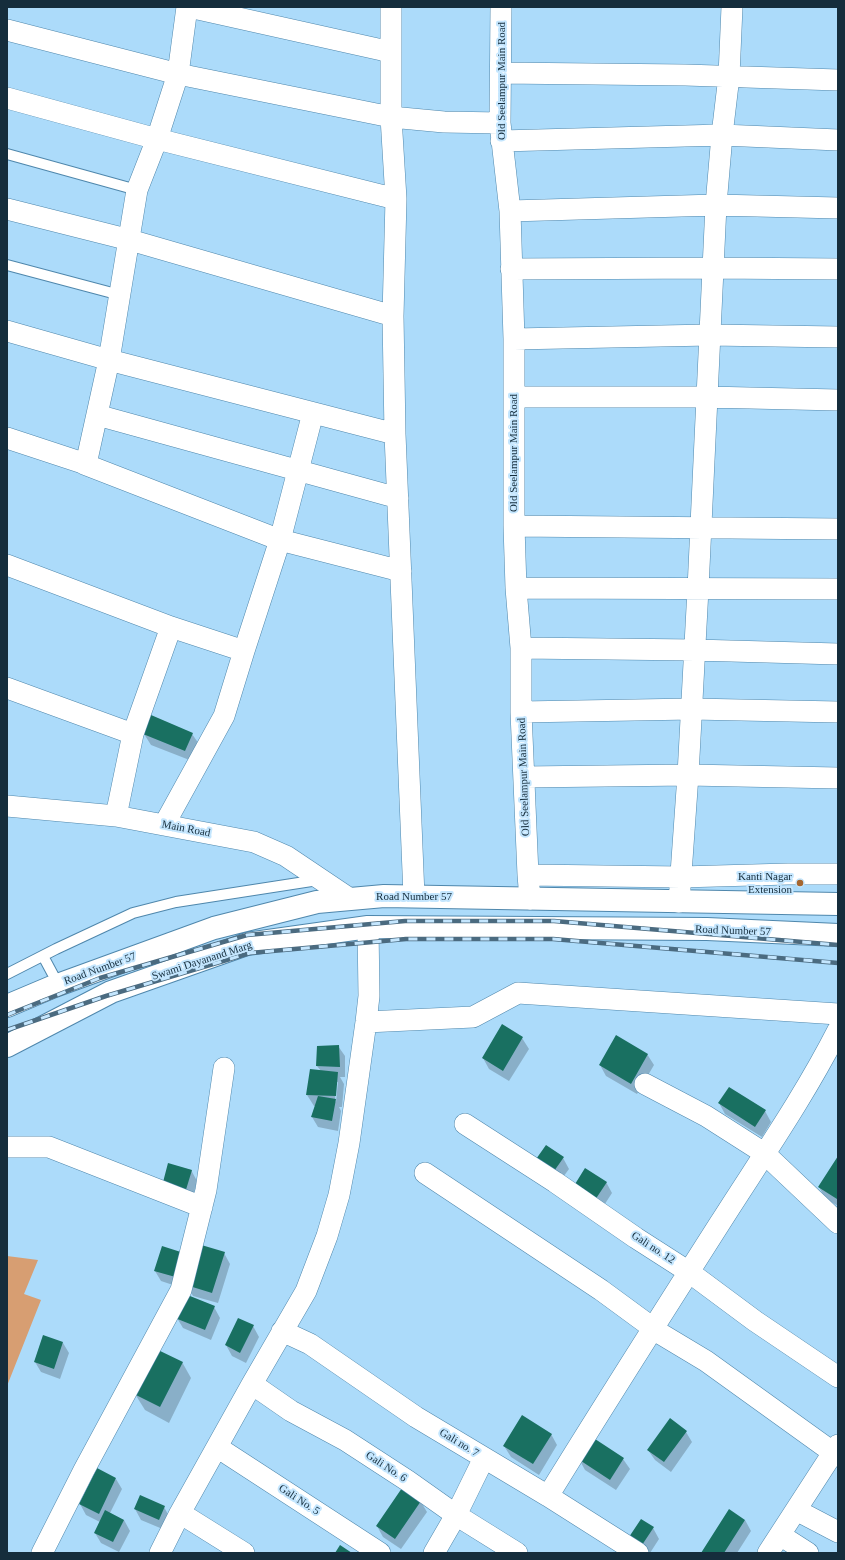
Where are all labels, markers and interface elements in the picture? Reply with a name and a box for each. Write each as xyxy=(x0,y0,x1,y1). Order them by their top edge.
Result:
street label: Old Seelampur Main Road xyxy=(495,22,509,140)
street label: Old Seelampur Main Road xyxy=(507,394,521,512)
street label: Old Seelampur Main Road xyxy=(515,718,533,836)
street label: Main Road xyxy=(161,818,211,840)
place label: Kanti Nagar Extension xyxy=(738,870,792,896)
marker: Kanti Nagar Extension xyxy=(795,878,805,888)
street label: Road Number 57 xyxy=(376,890,452,904)
street label: Road Number 57 xyxy=(695,923,771,939)
street label: Swami Dayanand Marg xyxy=(150,939,254,983)
street label: Road Number 57 xyxy=(62,950,138,988)
street label: Gali no. 12 xyxy=(629,1229,677,1267)
street label: Gali no. 7 xyxy=(437,1426,481,1460)
street label: Gali No. 6 xyxy=(363,1449,409,1485)
street label: Gali No. 5 xyxy=(276,1482,322,1518)

